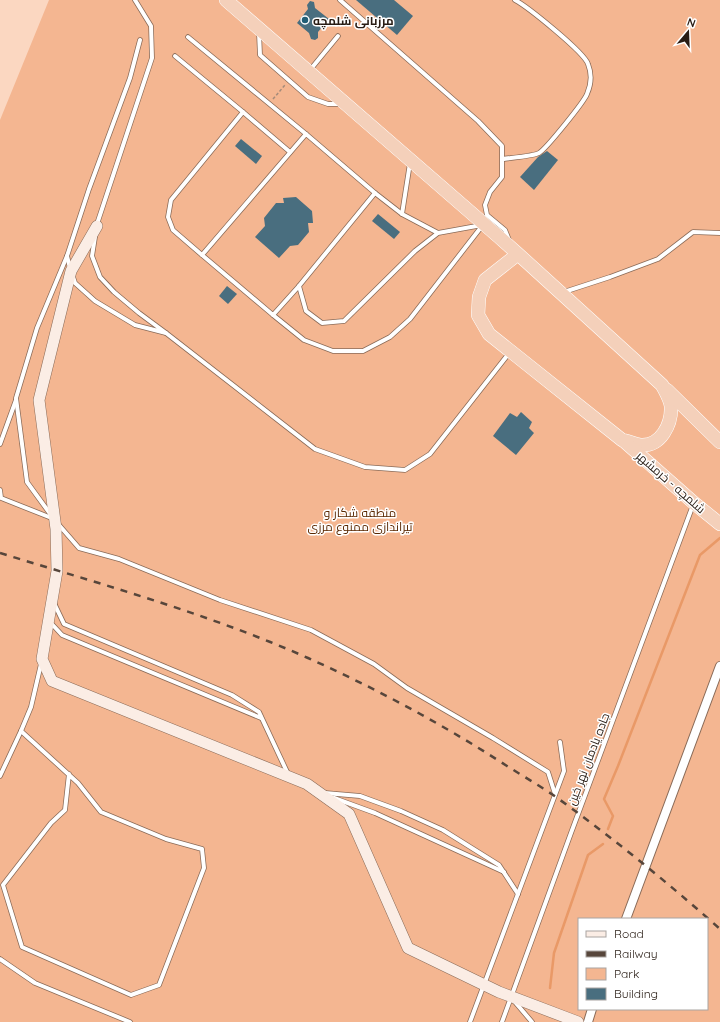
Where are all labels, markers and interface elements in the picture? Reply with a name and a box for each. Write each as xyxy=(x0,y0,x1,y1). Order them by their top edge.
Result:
north arrow xyxy=(668,12,708,52)
place label: مرزبانی شلمچه xyxy=(313,13,394,30)
marker: مرزبانی شلمچه xyxy=(300,15,310,25)
text: N xyxy=(685,15,697,30)
street label: شلمچه - خرمشهر xyxy=(631,447,709,518)
park label: منطقه شکار و تیراندازی ممنوع مرزی xyxy=(308,505,413,535)
street label: جاده یادمان نهر خین xyxy=(563,711,613,807)
legend xyxy=(578,918,708,1010)
text: Road xyxy=(614,926,644,941)
text: Railway xyxy=(614,946,658,961)
text: Park xyxy=(614,966,639,981)
text: Building xyxy=(614,986,658,1001)

